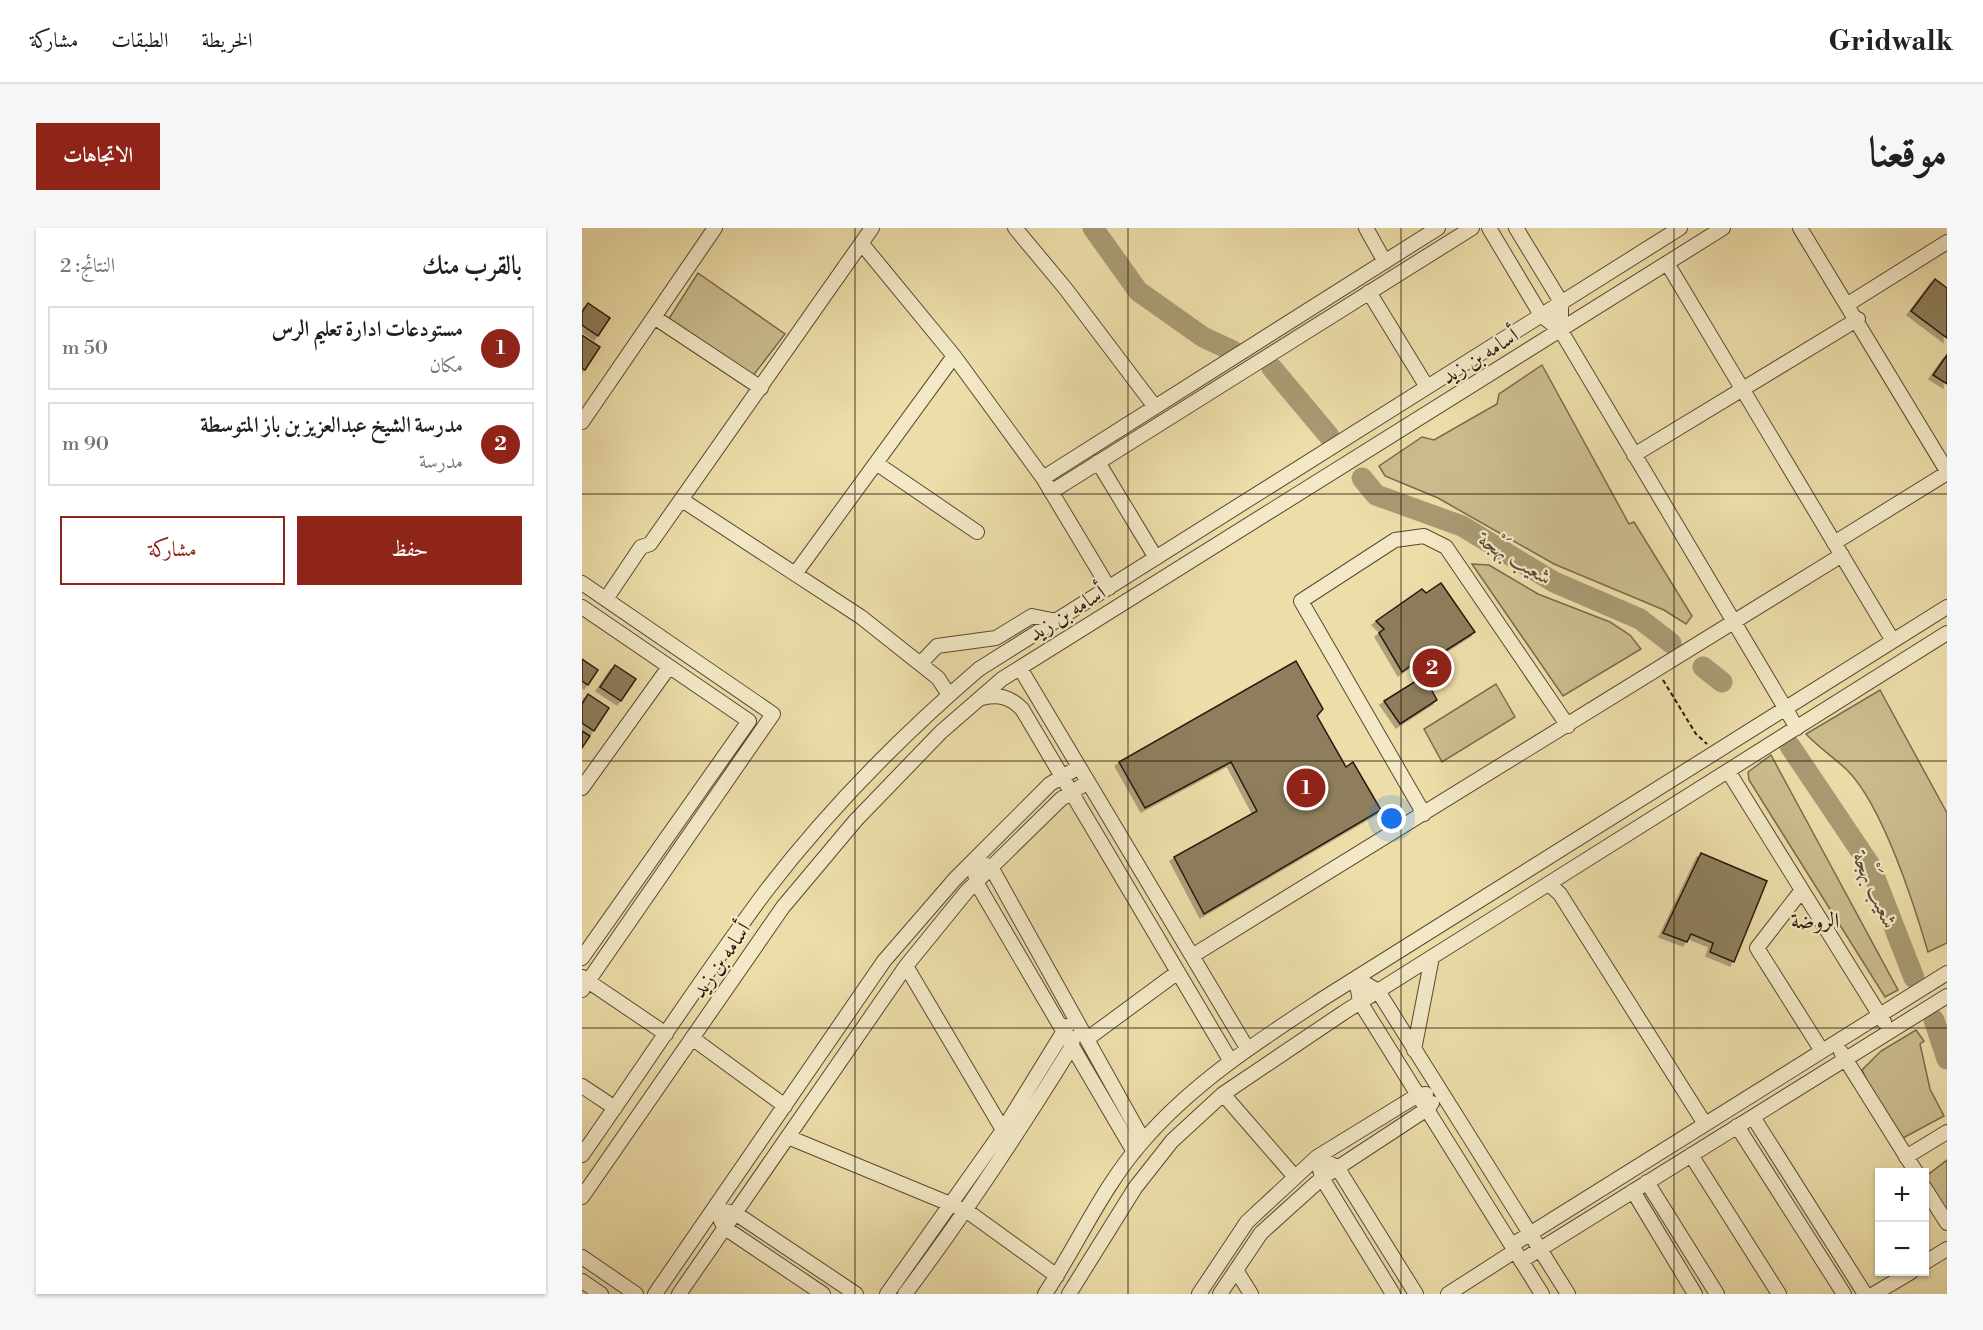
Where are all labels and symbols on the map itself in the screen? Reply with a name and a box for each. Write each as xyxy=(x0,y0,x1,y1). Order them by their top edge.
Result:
street label: أسامه بن زيد xyxy=(1436,320,1524,391)
water label: شعيب بَهْجة xyxy=(1472,522,1559,592)
street label: أسامه بن زيد xyxy=(1023,577,1111,648)
pin: 2 xyxy=(1412,646,1452,690)
pin: 1 xyxy=(1286,766,1326,810)
your location xyxy=(1377,804,1406,833)
water label: شعيب بَهْجة xyxy=(1845,844,1907,933)
district label: الروضة xyxy=(1791,908,1839,935)
street label: أسامه بن زيد xyxy=(684,916,757,1003)

